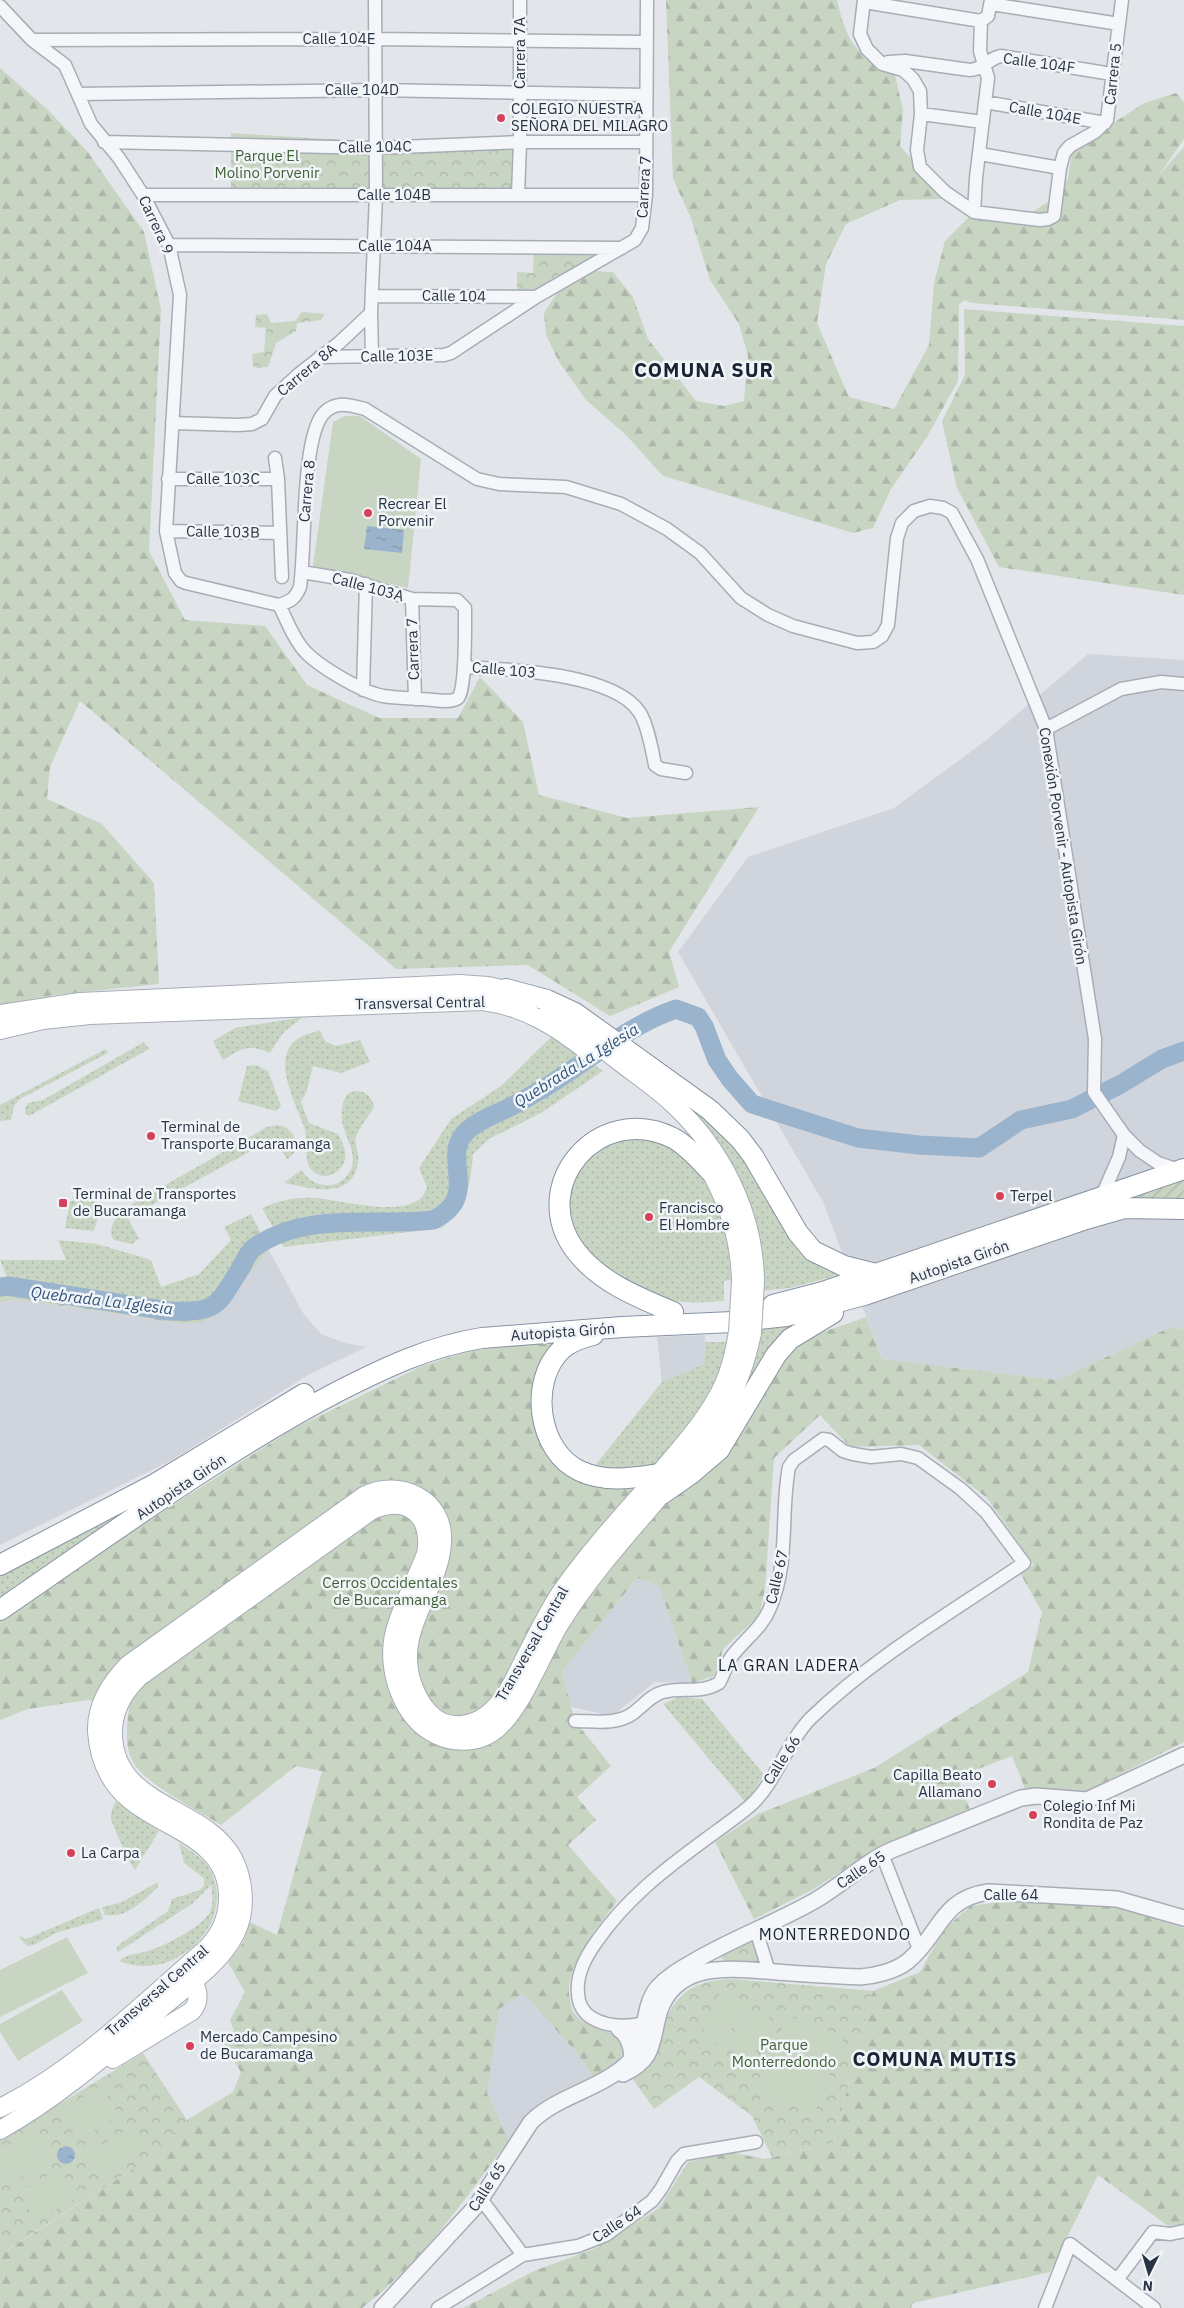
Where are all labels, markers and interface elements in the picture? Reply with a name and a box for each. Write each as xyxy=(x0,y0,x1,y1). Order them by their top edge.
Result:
street label: Carrera 7A xyxy=(510,17,529,89)
street label: Calle 104E xyxy=(303,29,375,48)
street label: Carrera 5 xyxy=(1100,42,1125,106)
street label: Calle 104F xyxy=(1002,48,1076,77)
street label: Calle 104D xyxy=(325,80,399,99)
street label: Calle 104E xyxy=(1008,97,1083,128)
place label: COLEGIO NUESTRA SEÑORA DEL MILAGRO xyxy=(511,99,668,135)
marker: COLEGIO NUESTRA SEÑORA DEL MILAGRO xyxy=(495,112,507,124)
street label: Calle 104C xyxy=(338,136,412,157)
park label: Parque El Molino Porvenir xyxy=(215,146,320,182)
street label: Carrera 7 xyxy=(632,155,655,219)
street label: Calle 104B xyxy=(357,185,431,204)
street label: Carrera 9 xyxy=(135,192,178,257)
street label: Calle 104A xyxy=(358,236,432,255)
street label: Calle 104 xyxy=(422,285,486,306)
street label: Carrera 8A xyxy=(273,339,341,400)
street label: Calle 103E xyxy=(360,345,434,366)
district label: COMUNA SUR xyxy=(634,356,774,383)
street label: Carrera 8 xyxy=(294,459,319,523)
street label: Calle 103C xyxy=(186,469,260,488)
place label: Recrear El Porvenir xyxy=(378,494,447,530)
marker: Recrear El Porvenir xyxy=(362,507,374,519)
street label: Calle 103B xyxy=(186,521,260,542)
street label: Calle 103A xyxy=(330,568,407,605)
street label: Carrera 7 xyxy=(402,617,423,681)
street label: Calle 103 xyxy=(471,657,537,682)
street label: Conexión Porvenir - Autopista Girón xyxy=(1035,726,1092,966)
street label: Transversal Central xyxy=(355,992,485,1013)
water label: Quebrada La Iglesia xyxy=(510,1019,642,1111)
place label: Terminal de Transporte Bucaramanga xyxy=(161,1117,331,1153)
marker: Terminal de Transporte Bucaramanga xyxy=(145,1130,157,1142)
place label: Terminal de Transportes de Bucaramanga xyxy=(73,1184,236,1220)
place label: Terpel xyxy=(1010,1186,1052,1205)
marker: Terpel xyxy=(994,1190,1006,1202)
marker: Terminal de Transportes de Bucaramanga xyxy=(57,1197,69,1209)
place label: Francisco El Hombre xyxy=(659,1198,730,1234)
marker: Francisco El Hombre xyxy=(643,1211,655,1223)
street label: Autopista Girón xyxy=(906,1235,1011,1288)
water label: Quebrada La Iglesia xyxy=(30,1281,174,1319)
street label: Autopista Girón xyxy=(510,1318,616,1345)
street label: Autopista Girón xyxy=(132,1449,229,1524)
street label: Calle 67 xyxy=(761,1548,792,1606)
park label: Cerros Occidentales de Bucaramanga xyxy=(322,1573,458,1609)
street label: Transversal Central xyxy=(491,1583,572,1705)
district label: LA GRAN LADERA xyxy=(718,1655,860,1675)
street label: Calle 66 xyxy=(759,1731,805,1788)
place label: Capilla Beato Allamano xyxy=(893,1765,982,1801)
marker: Capilla Beato Allamano xyxy=(986,1778,998,1790)
place label: Colegio Inf Mi Rondita de Paz xyxy=(1043,1796,1143,1832)
marker: Colegio Inf Mi Rondita de Paz xyxy=(1027,1809,1039,1821)
place label: La Carpa xyxy=(81,1843,140,1862)
street label: Calle 65 xyxy=(833,1846,889,1893)
marker: La Carpa xyxy=(65,1847,77,1859)
street label: Calle 64 xyxy=(983,1885,1039,1904)
district label: MONTERREDONDO xyxy=(759,1924,911,1944)
street label: Transversal Central xyxy=(101,1941,212,2040)
place label: Mercado Campesino de Bucaramanga xyxy=(200,2027,337,2063)
park label: Parque Monterredondo xyxy=(732,2035,836,2071)
marker: Mercado Campesino de Bucaramanga xyxy=(184,2040,196,2052)
district label: COMUNA MUTIS xyxy=(852,2045,1018,2072)
street label: Calle 65 xyxy=(464,2158,510,2215)
street label: Calle 64 xyxy=(588,2201,645,2247)
north arrow xyxy=(1124,2248,1174,2298)
text: N xyxy=(1142,2277,1154,2295)

